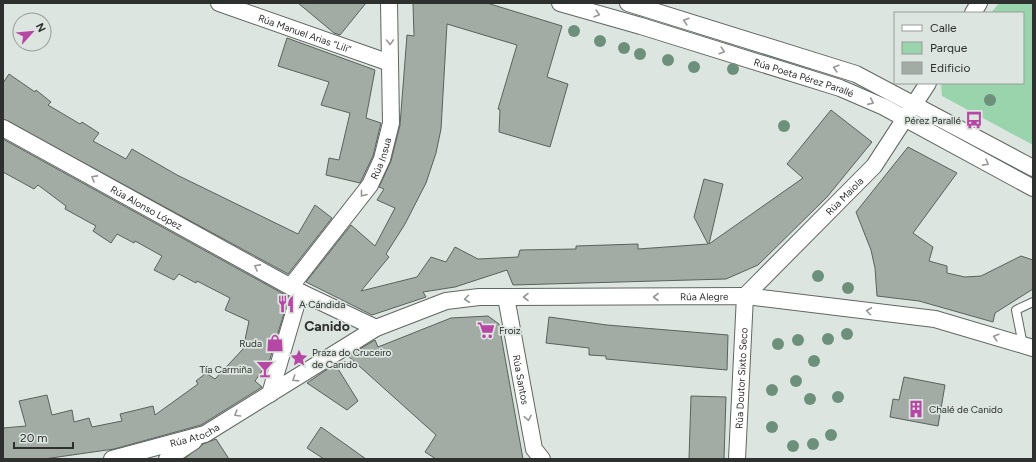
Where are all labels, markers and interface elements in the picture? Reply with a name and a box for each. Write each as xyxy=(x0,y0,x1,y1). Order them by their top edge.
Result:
one-way arrow xyxy=(594,9,601,17)
street label: Rúa Manuel Arias “Lili” xyxy=(257,11,354,56)
north arrow xyxy=(12,12,52,52)
legend xyxy=(894,12,1024,84)
one-way arrow xyxy=(682,17,689,26)
text: N xyxy=(33,21,48,34)
text: Calle xyxy=(930,21,957,35)
one-way arrow xyxy=(385,39,394,45)
text: Parque xyxy=(930,41,968,55)
one-way arrow xyxy=(718,46,725,55)
street label: Rúa Poeta Pérez Parallé xyxy=(752,55,856,100)
text: Edificio xyxy=(930,61,970,75)
one-way arrow xyxy=(833,64,840,73)
one-way arrow xyxy=(868,97,875,105)
bus stop icon: Pérez Parallé xyxy=(964,110,984,130)
place label: Pérez Parallé xyxy=(904,114,962,127)
street label: Rúa Insua xyxy=(367,136,394,181)
one-way arrow xyxy=(982,158,989,165)
street label: Rúa Maiola xyxy=(822,174,866,218)
one-way arrow xyxy=(91,175,98,182)
street label: Rúa Alonso López xyxy=(108,182,185,232)
one-way arrow xyxy=(361,189,368,196)
one-way arrow xyxy=(254,265,261,272)
street label: Rúa Alegre xyxy=(680,290,729,303)
one-way arrow xyxy=(523,293,529,301)
one-way arrow xyxy=(653,293,659,301)
restaurant icon: A Cándida xyxy=(276,294,296,314)
one-way arrow xyxy=(464,294,470,303)
place label: A Cándida xyxy=(299,298,345,311)
one-way arrow xyxy=(866,307,872,316)
district label: Canido xyxy=(304,318,350,335)
supermarket icon: Froiz xyxy=(476,320,496,340)
place label: Froiz xyxy=(499,324,521,337)
street label: Rúa Doutor Sixto Seco xyxy=(732,327,750,429)
shop icon: Ruda xyxy=(265,333,285,353)
one-way arrow xyxy=(992,333,999,342)
place label: Ruda xyxy=(239,337,262,350)
place label: Praza do Cruceiro de Canido xyxy=(312,346,392,371)
place icon: Praza do Cruceiro de Canido xyxy=(289,348,309,368)
street label: Rúa Santos xyxy=(510,354,532,406)
bar icon: Tía Carmiña xyxy=(255,359,275,379)
place label: Tía Carmiña xyxy=(199,363,252,376)
one-way arrow xyxy=(292,374,299,381)
building icon: Chalé de Canido xyxy=(906,399,926,419)
place label: Chalé de Canido xyxy=(929,403,1003,416)
one-way arrow xyxy=(234,410,241,417)
one-way arrow xyxy=(524,415,532,422)
street label: Rúa Atocha xyxy=(168,420,222,450)
scale bar xyxy=(14,424,73,450)
text: 20 m xyxy=(20,431,48,445)

